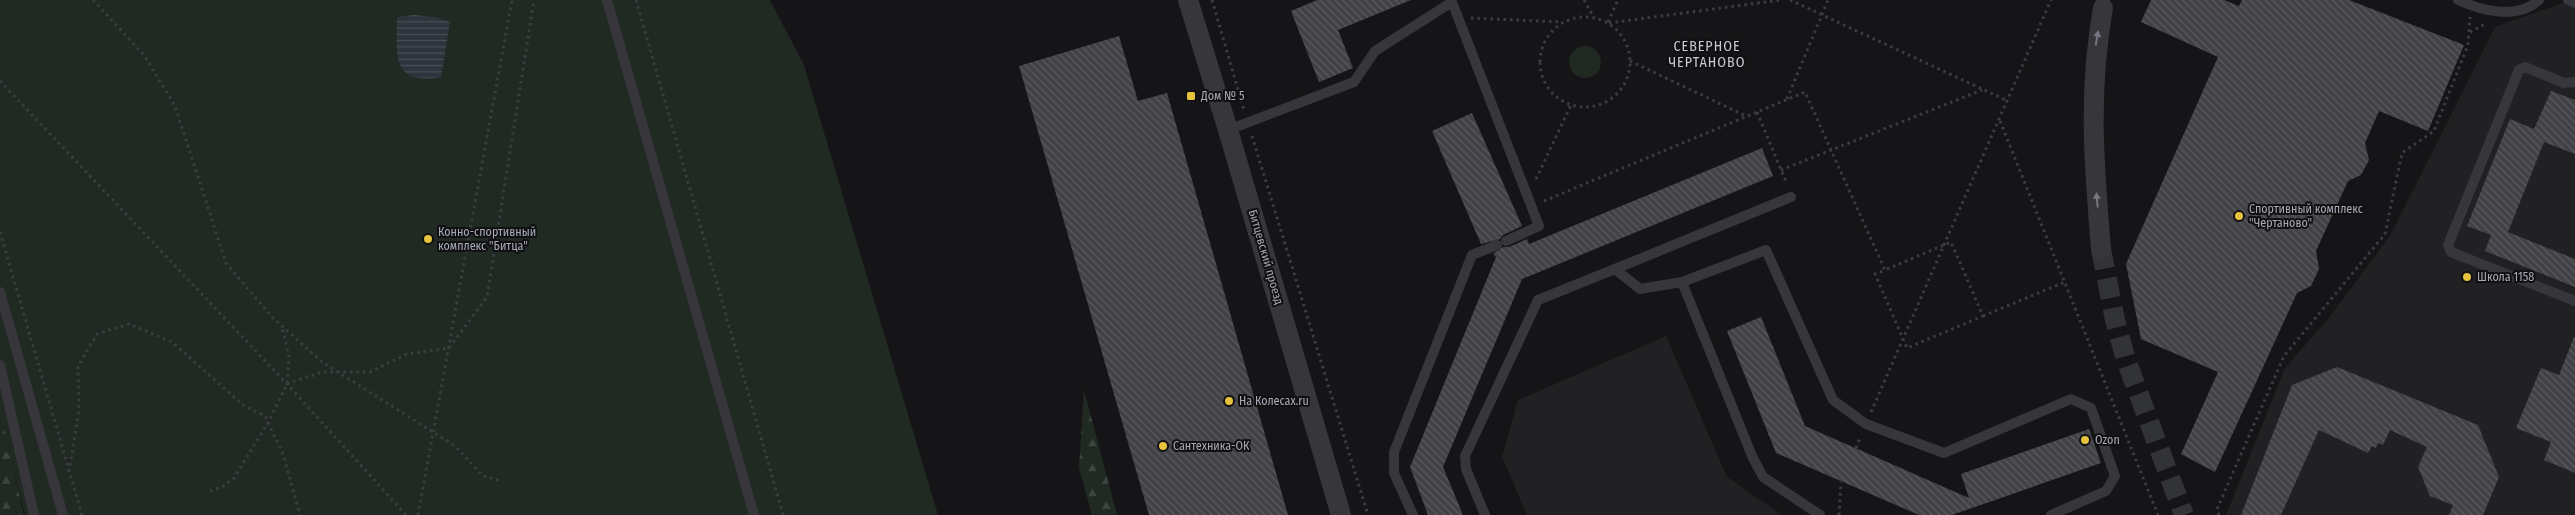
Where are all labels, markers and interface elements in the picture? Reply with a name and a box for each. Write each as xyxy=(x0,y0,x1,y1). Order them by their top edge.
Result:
one-way arrow xyxy=(2094,30,2102,46)
district label: СЕВЕРНОЕ ЧЕРТАНОВО xyxy=(1668,38,1746,71)
place label: Дом № 5 xyxy=(1200,89,1245,103)
marker: Дом № 5 xyxy=(1185,90,1197,102)
one-way arrow xyxy=(2093,192,2101,208)
place label: Спортивный комплекс "Чертаново" xyxy=(2249,202,2363,230)
street label: Битцевский проезд xyxy=(1246,208,1286,306)
marker: Спортивный комплекс "Чертаново" xyxy=(2233,210,2245,222)
place label: Конно-спортивный комплекс "Битца" xyxy=(438,225,536,253)
marker: Конно-спортивный комплекс "Битца" xyxy=(422,233,434,245)
place label: Школа 1158 xyxy=(2477,270,2534,284)
marker: Школа 1158 xyxy=(2461,271,2473,283)
place label: На Колесах.ru xyxy=(1239,394,1309,408)
marker: На Колесах.ru xyxy=(1223,395,1235,407)
place label: Ozon xyxy=(2095,433,2120,447)
marker: Ozon xyxy=(2079,434,2091,446)
place label: Сантехника-ОК xyxy=(1173,439,1250,453)
marker: Сантехника-ОК xyxy=(1157,440,1169,452)

